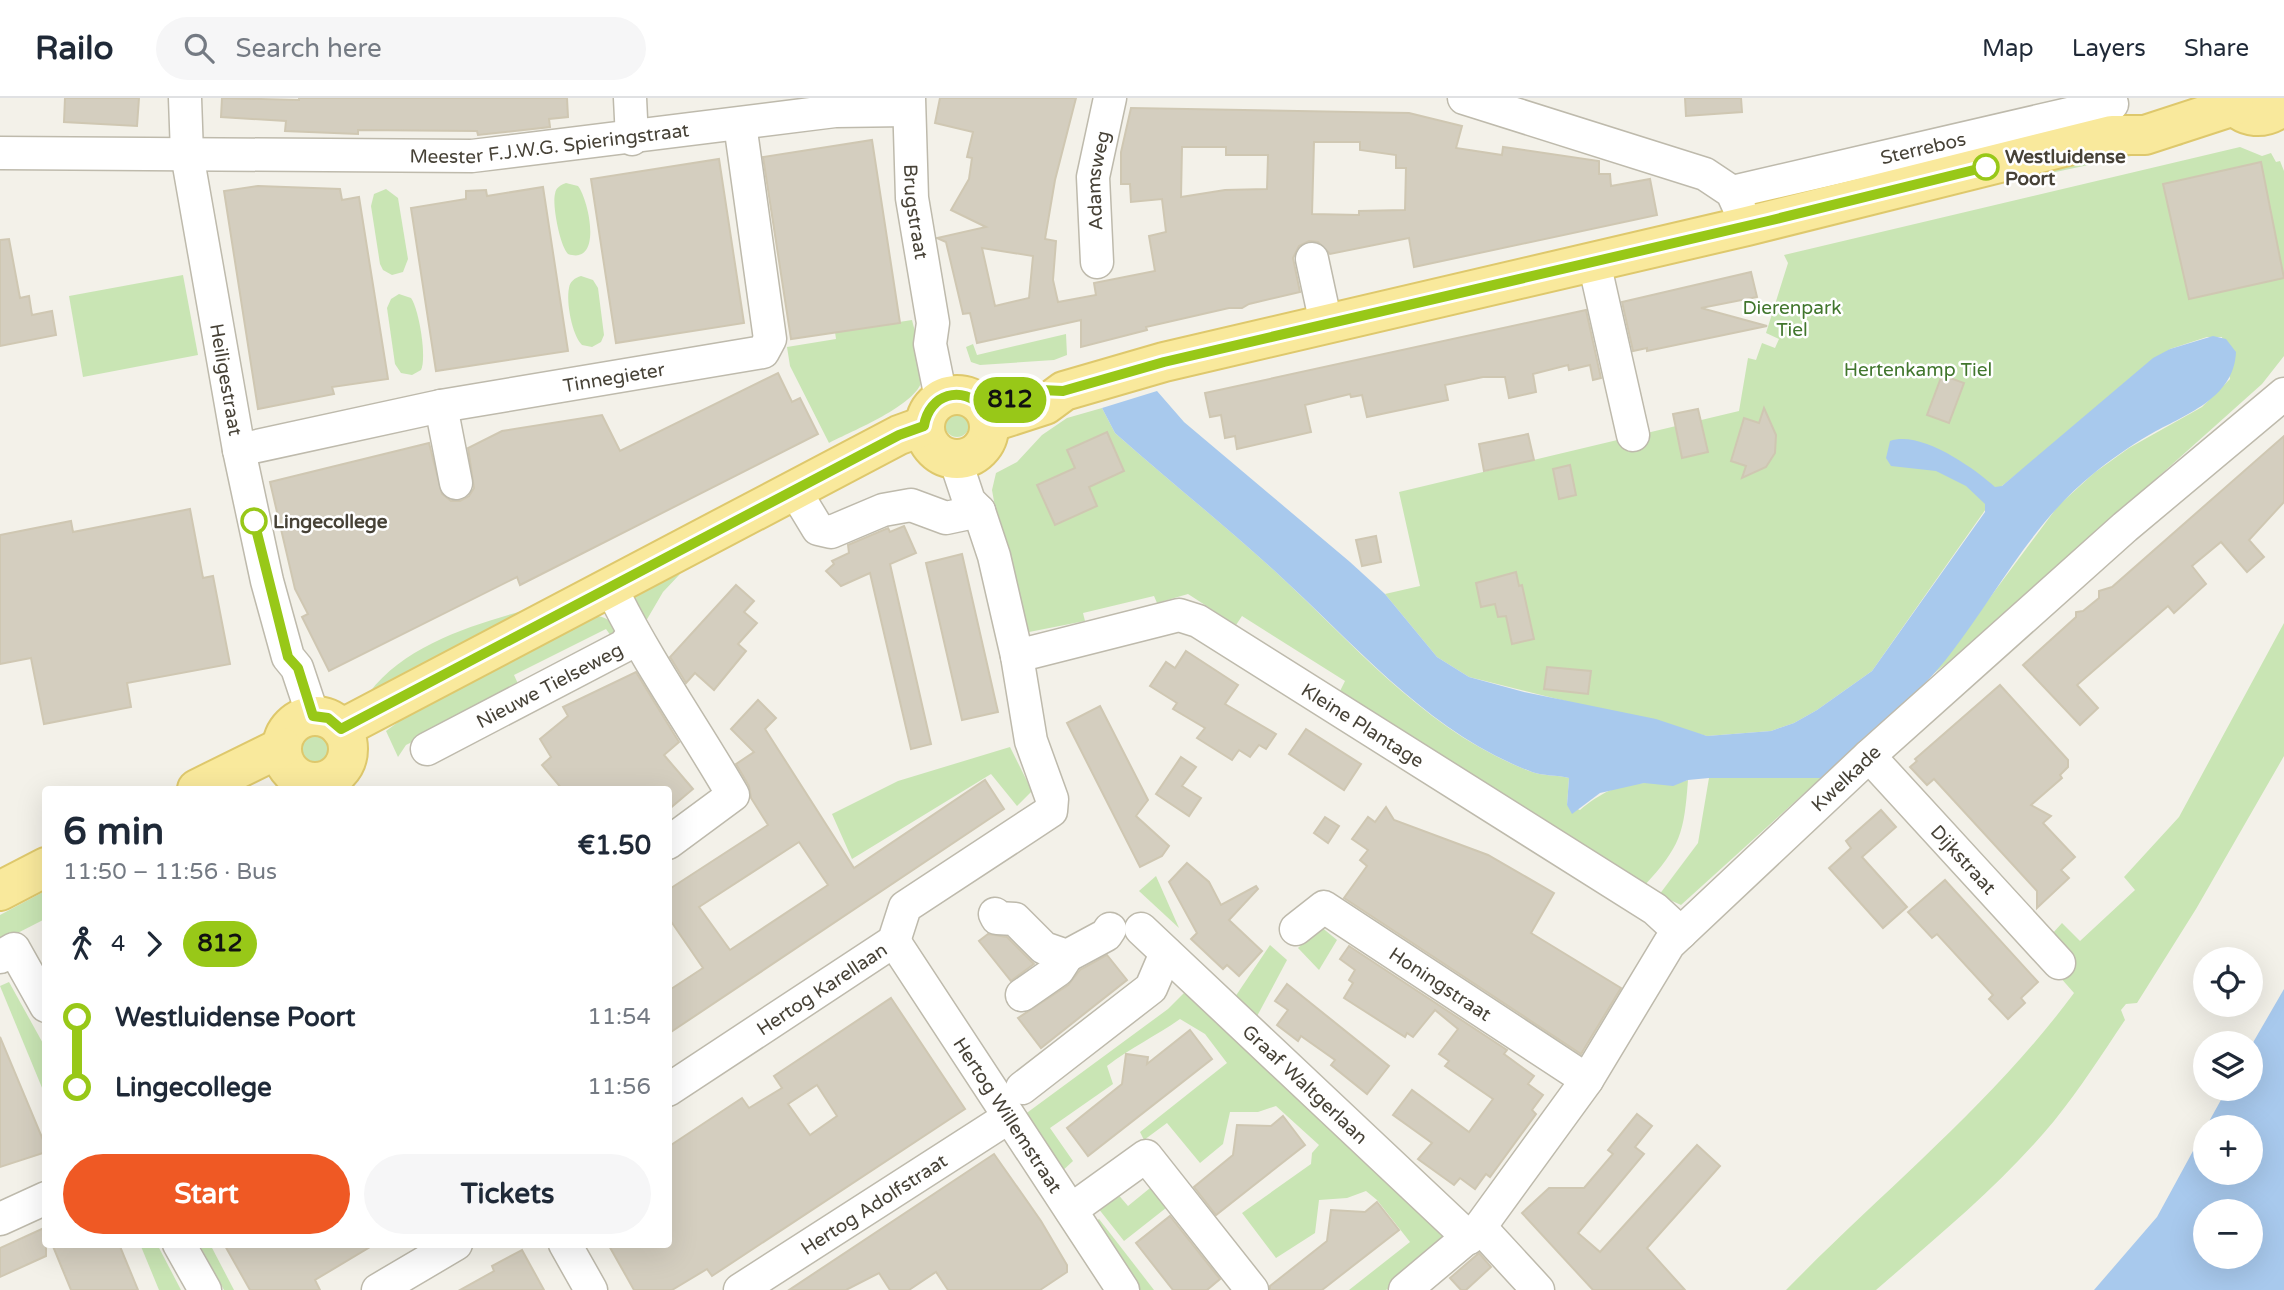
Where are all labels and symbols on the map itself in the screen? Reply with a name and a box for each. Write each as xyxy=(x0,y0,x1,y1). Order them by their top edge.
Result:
street label: Meester F.J.W.G. Spieringstraat xyxy=(409,119,690,168)
street label: Sterrebos xyxy=(1878,128,1968,169)
street label: Adamsweg xyxy=(1083,129,1115,231)
place label: Westluidense Poort xyxy=(2005,146,2126,190)
marker: Westluidense Poort xyxy=(1973,154,1999,180)
street label: Brugstraat xyxy=(899,164,932,261)
park label: Dierenpark Tiel xyxy=(1742,297,1842,341)
street label: Heiligestraat xyxy=(205,322,246,438)
street label: Tinnegieter xyxy=(562,359,667,397)
park label: Hertenkamp Tiel xyxy=(1844,359,1992,381)
line badge: 812 xyxy=(970,377,1050,423)
marker: Lingecollege xyxy=(241,508,267,534)
place label: Lingecollege xyxy=(273,511,388,534)
street label: Nieuwe Tielseweg xyxy=(473,639,627,733)
street label: Kleine Plantage xyxy=(1297,679,1428,773)
street label: Kwelkade xyxy=(1807,741,1885,816)
street label: Dijkstraat xyxy=(1926,821,2000,899)
street label: Hertog Karellaan xyxy=(753,939,891,1040)
street label: Honingstraat xyxy=(1385,943,1495,1026)
street label: Graaf Waltgerlaan xyxy=(1238,1021,1372,1149)
street label: Hertog Willemstraat xyxy=(948,1034,1066,1197)
street label: Hertog Adolfstraat xyxy=(797,1150,951,1260)

